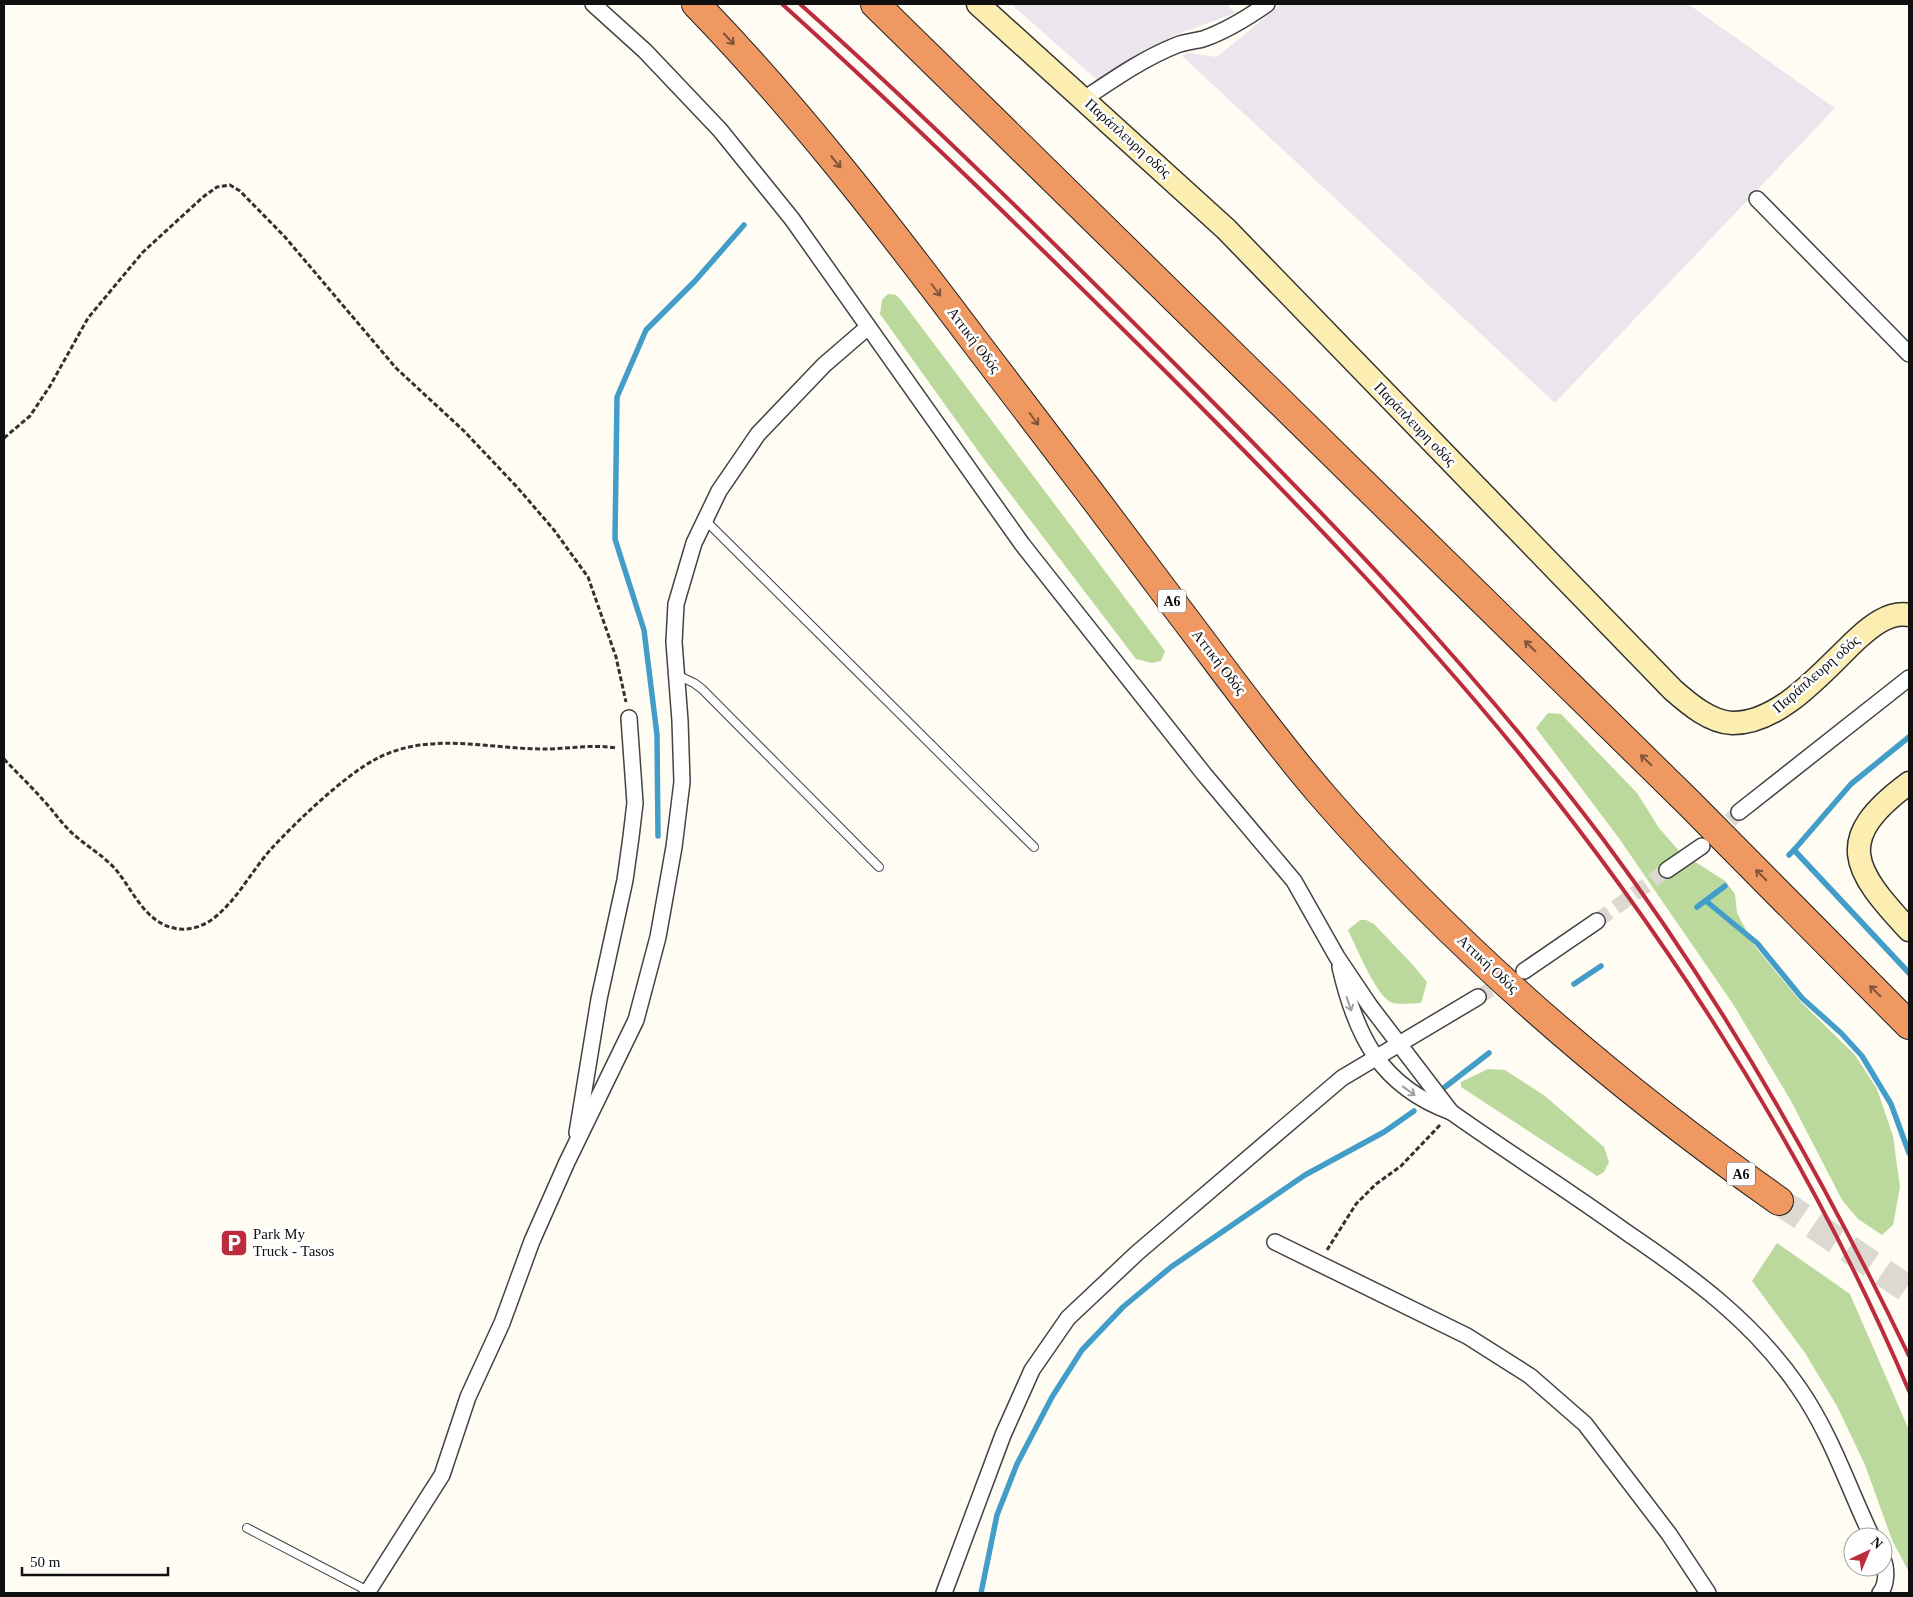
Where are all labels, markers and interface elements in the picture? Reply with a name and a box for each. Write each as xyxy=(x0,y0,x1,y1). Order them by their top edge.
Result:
one-way arrow xyxy=(723,33,735,46)
street label: Παράπλευρη οδός xyxy=(1082,95,1174,181)
one-way arrow xyxy=(830,155,841,168)
one-way arrow xyxy=(931,283,941,297)
street label: Αττική Οδός xyxy=(944,304,1004,376)
street label: Παράπλευρη οδός xyxy=(1371,379,1459,469)
one-way arrow xyxy=(1029,412,1040,425)
road number: Α6 xyxy=(1158,590,1186,612)
street label: Αττική Οδός xyxy=(1189,627,1249,697)
street label: Παράπλευρη οδός xyxy=(1769,632,1863,716)
one-way arrow xyxy=(1524,640,1536,652)
one-way arrow xyxy=(1640,754,1652,766)
one-way arrow xyxy=(1755,869,1767,881)
street label: Αττική Οδός xyxy=(1454,932,1522,996)
one-way arrow xyxy=(1869,984,1881,997)
one-way arrow xyxy=(1345,996,1354,1011)
one-way arrow xyxy=(1402,1086,1416,1096)
road number: Α6 xyxy=(1727,1162,1755,1186)
place label: Park My Truck - Tasos xyxy=(253,1226,335,1259)
parking icon: Park My Truck - Tasos xyxy=(219,1228,249,1258)
north arrow xyxy=(1843,1527,1893,1577)
text: N xyxy=(1868,1534,1886,1552)
scale bar xyxy=(22,1544,169,1576)
text: 50 m xyxy=(30,1554,61,1570)

